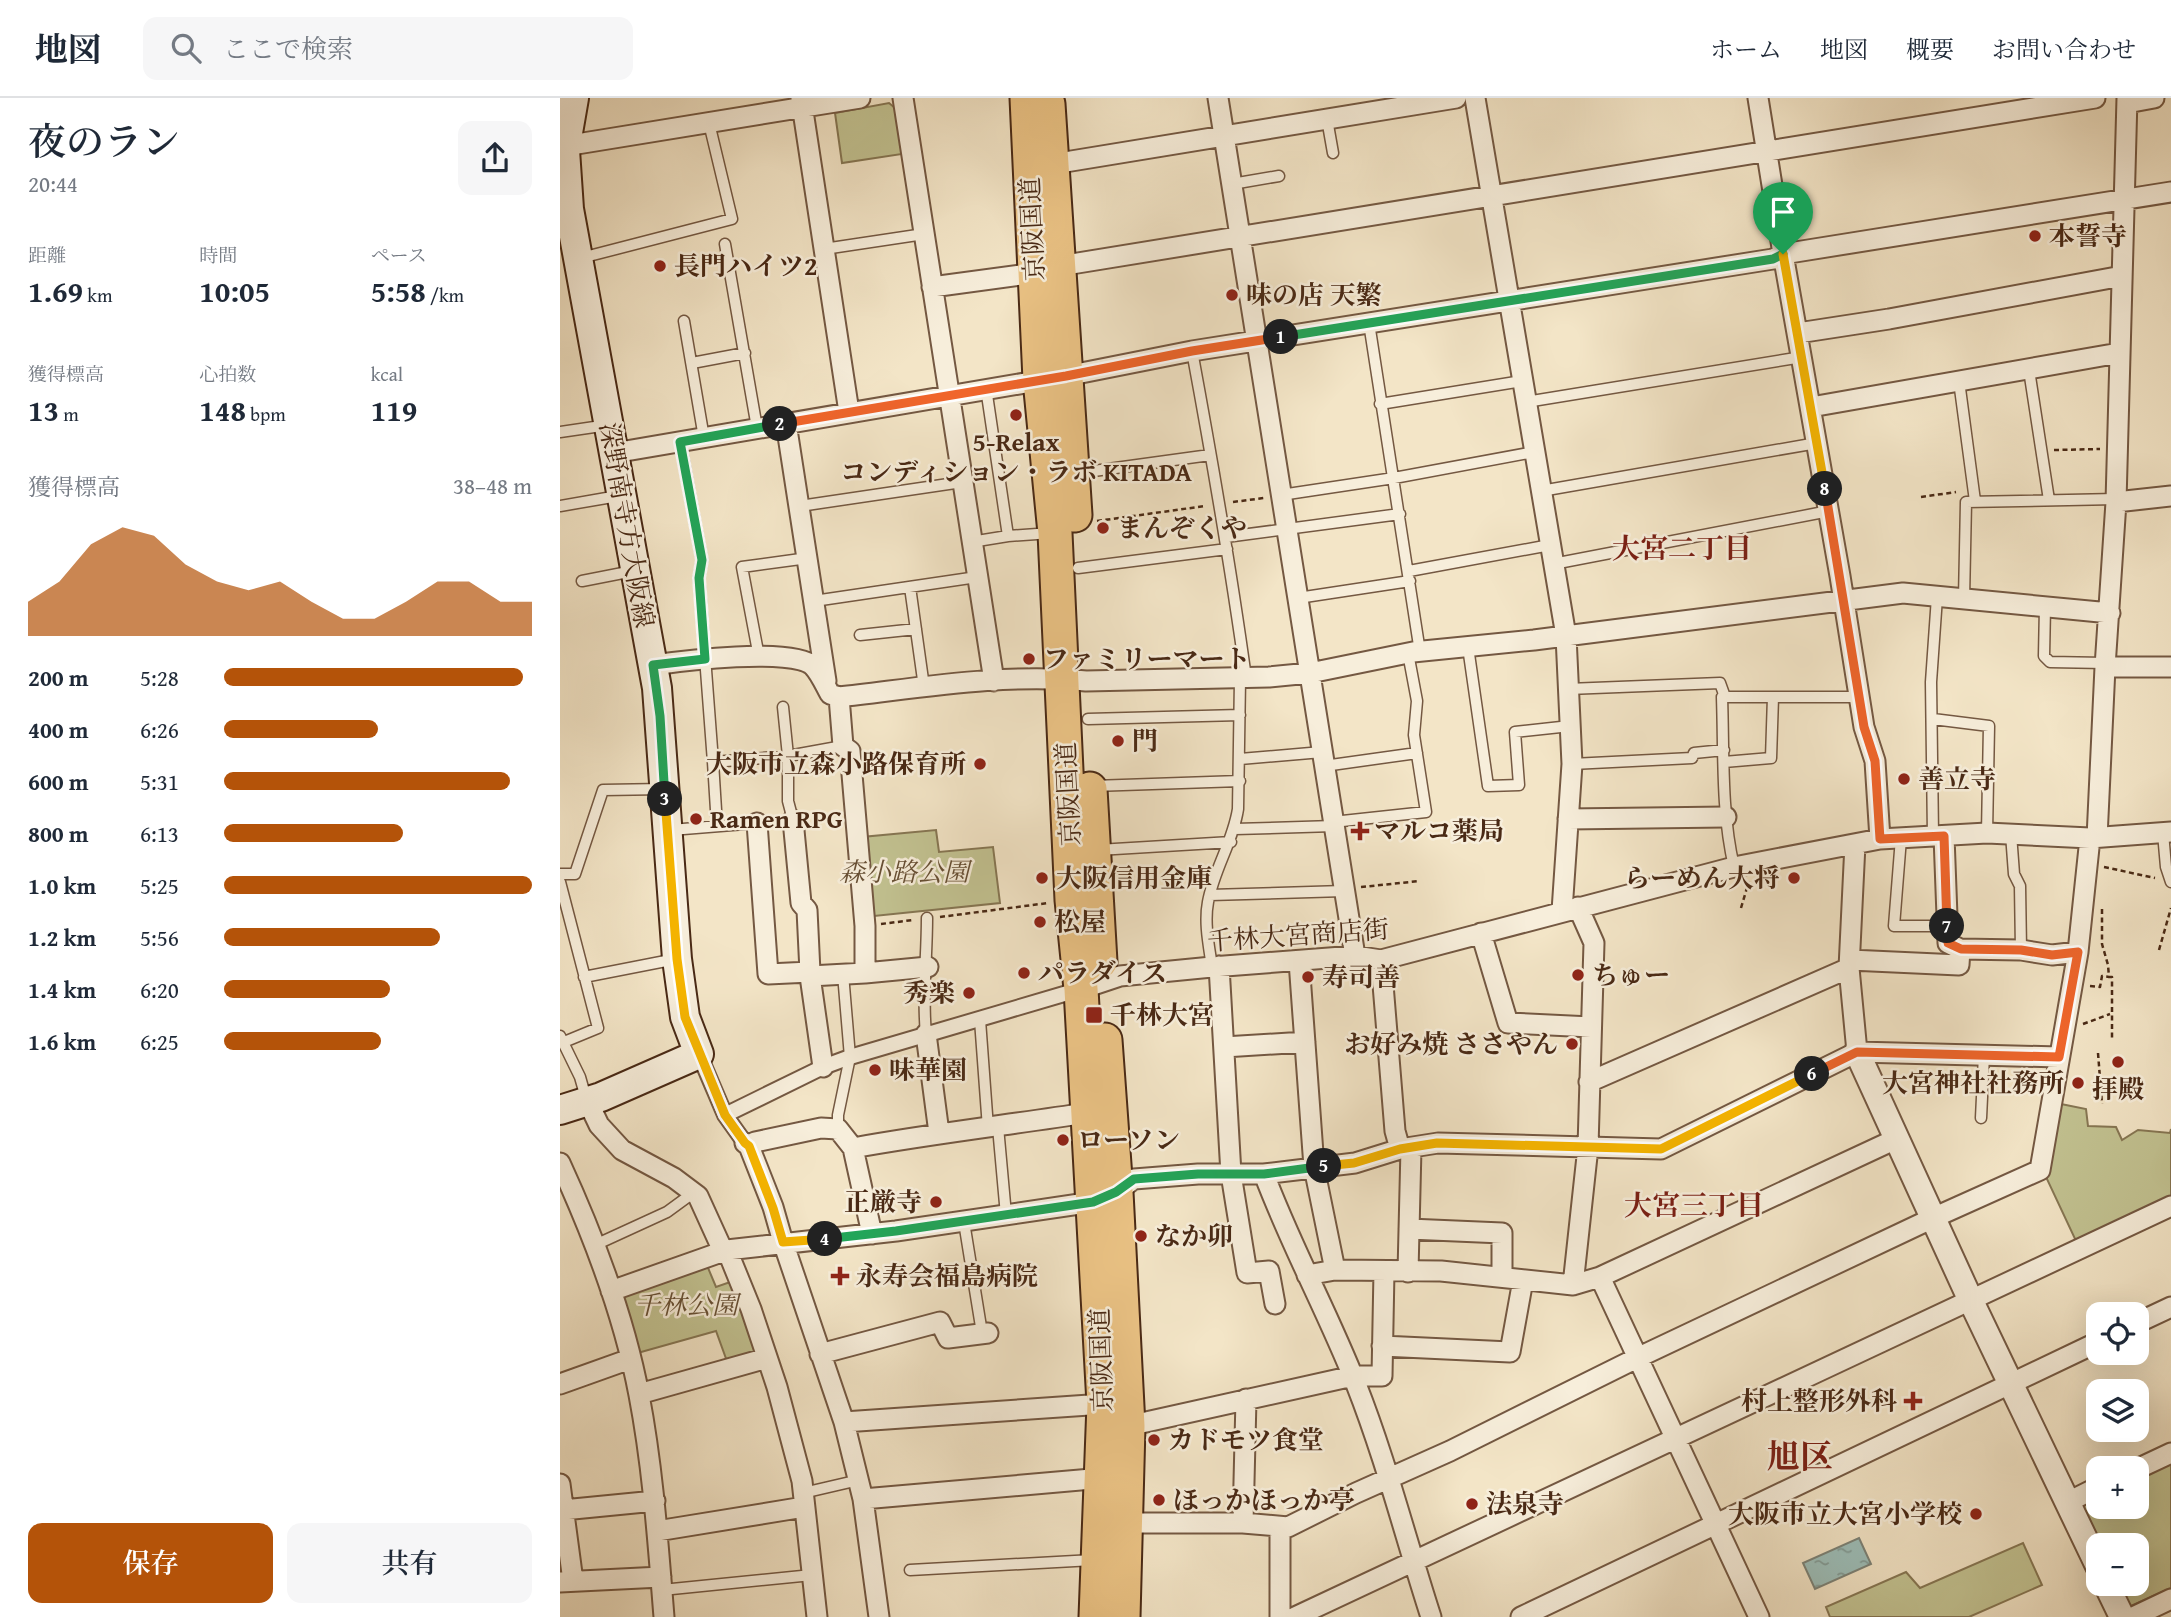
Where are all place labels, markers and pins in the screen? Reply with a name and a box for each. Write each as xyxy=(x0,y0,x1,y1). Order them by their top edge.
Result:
pin xyxy=(1753,182,1813,254)
place label: 本誓寺 xyxy=(2049,216,2127,255)
marker: 本誓寺 xyxy=(2027,228,2043,244)
place label: 長門ハイツ2 xyxy=(674,246,817,285)
marker: 長門ハイツ2 xyxy=(652,258,668,274)
place label: 味の店 天繁 xyxy=(1246,275,1382,314)
marker: 味の店 天繁 xyxy=(1224,287,1240,303)
pin: 1 xyxy=(1264,320,1298,354)
pin: 2 xyxy=(762,406,798,442)
marker: 5-Relax コンディション・ラボ KITADA xyxy=(1008,407,1024,423)
place label: 5-Relax コンディション・ラボ KITADA xyxy=(840,422,1192,491)
pin: 8 xyxy=(1808,472,1842,506)
place label: まんぞくや xyxy=(1117,508,1247,547)
marker: まんぞくや xyxy=(1095,520,1111,536)
place label: ファミリーマート xyxy=(1043,639,1250,678)
marker: ファミリーマート xyxy=(1021,651,1037,667)
place label: 門 xyxy=(1132,721,1158,760)
marker: 門 xyxy=(1110,733,1126,749)
place label: 大阪市立森小路保育所 xyxy=(706,744,966,783)
marker: 大阪市立森小路保育所 xyxy=(972,756,988,772)
place label: 善立寺 xyxy=(1918,759,1996,798)
marker: 善立寺 xyxy=(1896,771,1912,787)
pin: 3 xyxy=(648,782,682,816)
place label: Ramen RPG xyxy=(710,799,843,838)
marker: Ramen RPG xyxy=(688,811,704,827)
place label: マルコ薬局 xyxy=(1374,811,1504,850)
marker: マルコ薬局 xyxy=(1352,823,1368,839)
place label: 大阪信用金庫 xyxy=(1056,858,1212,897)
place label: らーめん大将 xyxy=(1624,858,1780,897)
marker: 大阪信用金庫 xyxy=(1034,870,1050,886)
marker: らーめん大将 xyxy=(1786,870,1802,886)
place label: 松屋 xyxy=(1054,902,1106,941)
pin: 7 xyxy=(1930,908,1964,944)
marker: 松屋 xyxy=(1032,914,1048,930)
place label: パラダイス xyxy=(1038,953,1167,992)
place label: ちゅー xyxy=(1592,955,1670,994)
place label: 寿司善 xyxy=(1322,957,1400,996)
marker: パラダイス xyxy=(1016,965,1032,981)
marker: ちゅー xyxy=(1570,967,1586,983)
marker: 寿司善 xyxy=(1300,969,1316,985)
place label: 秀楽 xyxy=(903,973,955,1012)
marker: 秀楽 xyxy=(961,985,977,1001)
place label: 千林大宮 xyxy=(1110,995,1214,1034)
marker: 千林大宮 xyxy=(1084,1005,1104,1025)
place label: お好み焼 ささやん xyxy=(1344,1024,1558,1063)
marker: お好み焼 ささやん xyxy=(1564,1036,1580,1052)
place label: 味華園 xyxy=(889,1050,967,1089)
marker: 拝殿 xyxy=(2110,1054,2126,1070)
pin: 6 xyxy=(1794,1056,1830,1091)
marker: 味華園 xyxy=(867,1062,883,1078)
place label: 大宮神社社務所 xyxy=(1882,1063,2064,1102)
place label: 拝殿 xyxy=(2092,1069,2144,1108)
marker: 大宮神社社務所 xyxy=(2070,1075,2086,1091)
place label: ローソン xyxy=(1077,1120,1180,1159)
marker: ローソン xyxy=(1055,1132,1071,1148)
pin: 5 xyxy=(1306,1148,1342,1184)
place label: 正厳寺 xyxy=(844,1182,922,1221)
marker: 正厳寺 xyxy=(928,1194,944,1210)
place label: なか卯 xyxy=(1155,1216,1233,1255)
pin: 4 xyxy=(807,1222,842,1256)
marker: なか卯 xyxy=(1133,1228,1149,1244)
place label: 永寿会福島病院 xyxy=(856,1256,1038,1295)
marker: 永寿会福島病院 xyxy=(830,1266,850,1286)
place label: 村上整形外科 xyxy=(1741,1381,1897,1420)
marker: 村上整形外科 xyxy=(1903,1391,1923,1411)
place label: カドモツ食堂 xyxy=(1168,1420,1324,1459)
marker: カドモツ食堂 xyxy=(1146,1432,1162,1448)
place label: ほっかほっか亭 xyxy=(1173,1480,1355,1519)
place label: 法泉寺 xyxy=(1486,1484,1564,1523)
marker: ほっかほっか亭 xyxy=(1151,1492,1167,1508)
place label: 大阪市立大宮小学校 xyxy=(1728,1494,1962,1533)
marker: 法泉寺 xyxy=(1464,1496,1480,1512)
marker: 大阪市立大宮小学校 xyxy=(1968,1506,1984,1522)

